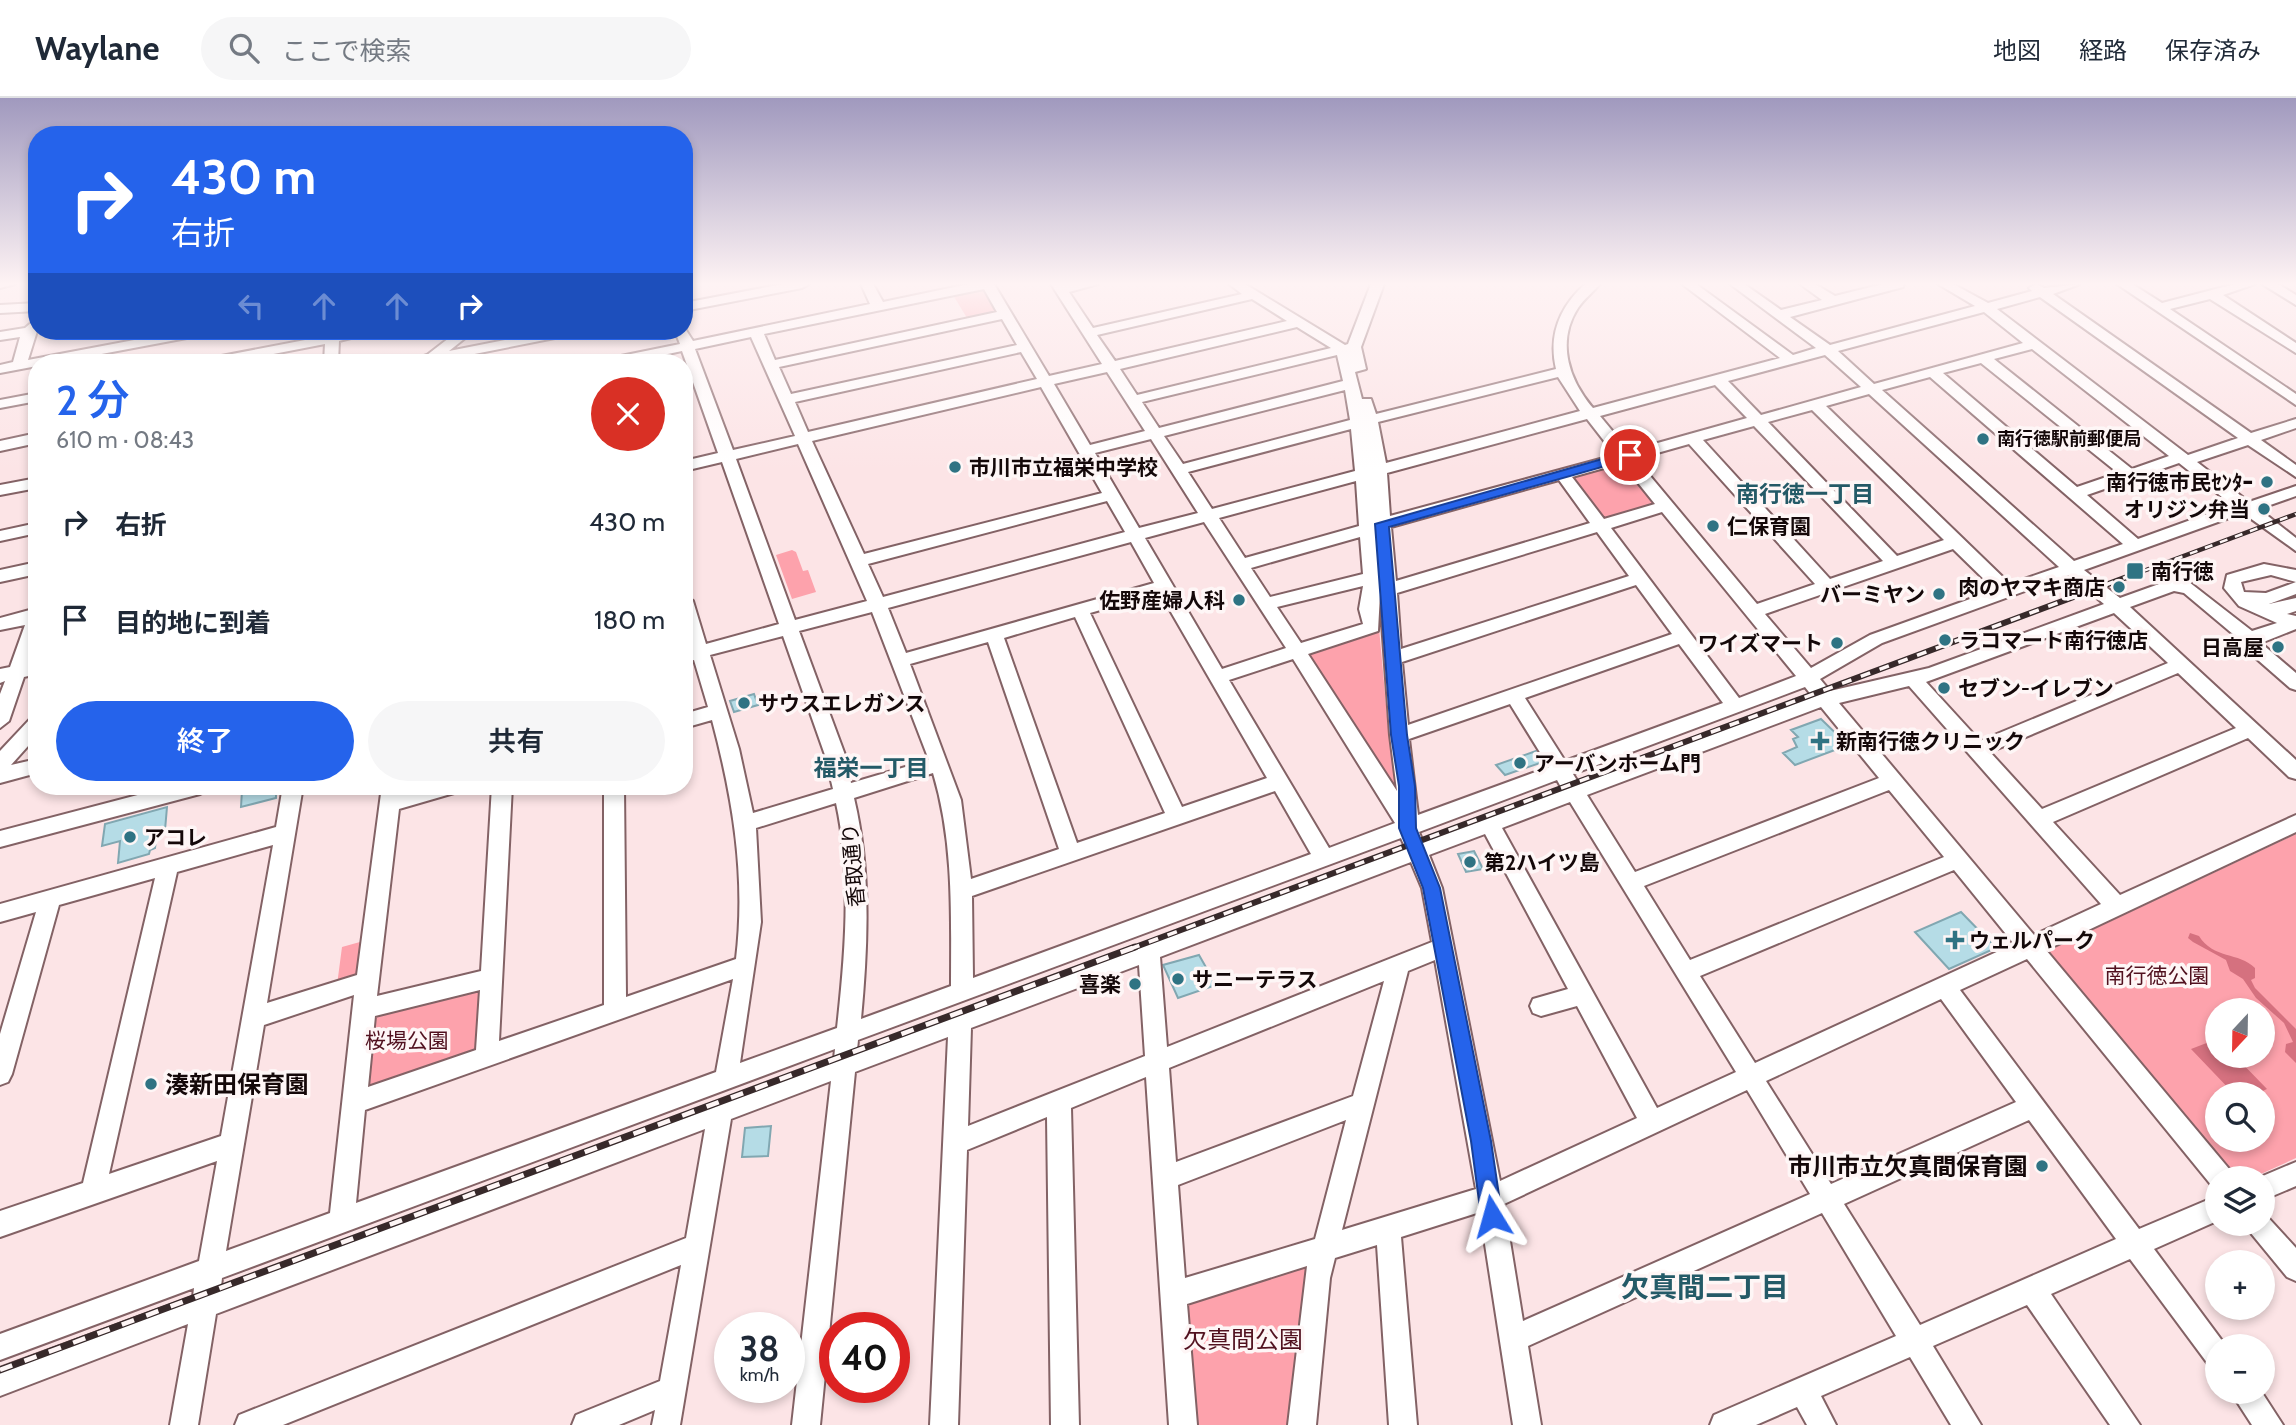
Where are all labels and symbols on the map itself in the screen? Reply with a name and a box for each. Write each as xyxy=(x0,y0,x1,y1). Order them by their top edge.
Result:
pin xyxy=(1600,425,1660,485)
place label: 南行徳駅前郵便局 xyxy=(1997,428,2141,450)
marker: 南行徳駅前郵便局 xyxy=(1975,431,1991,447)
place label: 市川市立福栄中学校 xyxy=(969,455,1158,480)
marker: 市川市立福栄中学校 xyxy=(947,459,963,475)
place label: 南行徳市民ｾﾝﾀｰ xyxy=(2106,470,2253,495)
marker: 南行徳市民ｾﾝﾀｰ xyxy=(2259,474,2275,490)
district label: 南行徳一丁目 xyxy=(1736,480,1874,508)
place label: オリジン弁当 xyxy=(2124,497,2250,522)
marker: オリジン弁当 xyxy=(2256,501,2272,517)
place label: 仁保育園 xyxy=(1727,514,1811,539)
marker: 仁保育園 xyxy=(1705,518,1721,534)
place label: 南行徳 xyxy=(2151,559,2214,584)
marker: 南行徳 xyxy=(2125,561,2145,581)
place label: 肉のヤマキ商店 xyxy=(1958,575,2105,600)
marker: 肉のヤマキ商店 xyxy=(2111,579,2127,595)
place label: バーミヤン xyxy=(1820,582,1925,607)
marker: バーミヤン xyxy=(1931,586,1947,602)
place label: 佐野産婦人科 xyxy=(1099,588,1225,613)
marker: 佐野産婦人科 xyxy=(1231,592,1247,608)
place label: ラコマート南行徳店 xyxy=(1959,628,2148,653)
place label: ワイズマート xyxy=(1698,631,1823,656)
marker: ラコマート南行徳店 xyxy=(1937,632,1953,648)
marker: ワイズマート xyxy=(1829,635,1845,651)
place label: 日高屋 xyxy=(2201,635,2264,660)
marker: 日高屋 xyxy=(2270,639,2286,655)
place label: セブン-イレブン xyxy=(1958,676,2114,701)
marker: セブン-イレブン xyxy=(1936,680,1952,696)
place label: サウスエレガンス xyxy=(758,691,926,716)
marker: サウスエレガンス xyxy=(736,695,752,711)
place label: 新南行徳クリニック xyxy=(1836,729,2025,754)
marker: 新南行徳クリニック xyxy=(1810,731,1830,751)
place label: アーバンホーム門 xyxy=(1534,751,1701,776)
district label: 福栄一丁目 xyxy=(814,754,929,782)
marker: アーバンホーム門 xyxy=(1512,755,1528,771)
street label: 香取通り xyxy=(837,822,869,908)
place label: アコレ xyxy=(144,825,207,850)
marker: アコレ xyxy=(122,829,138,845)
place label: 第2ハイツ島 xyxy=(1484,850,1600,875)
marker: 第2ハイツ島 xyxy=(1462,854,1478,870)
place label: ウェルパーク xyxy=(1969,928,2095,953)
marker: ウェルパーク xyxy=(1947,932,1963,948)
park label: 南行徳公園 xyxy=(2105,963,2210,988)
place label: サニーテラス xyxy=(1192,967,1318,992)
marker: サニーテラス xyxy=(1170,971,1186,987)
place label: 喜楽 xyxy=(1079,972,1121,997)
marker: 喜楽 xyxy=(1127,976,1143,992)
north arrow xyxy=(2205,998,2275,1068)
park label: 桜場公園 xyxy=(365,1028,449,1053)
place label: 湊新田保育園 xyxy=(165,1070,309,1099)
marker: 湊新田保育園 xyxy=(143,1076,159,1092)
place label: 市川市立欠真間保育園 xyxy=(1788,1152,2028,1181)
marker: 市川市立欠真間保育園 xyxy=(2034,1158,2050,1174)
position arrow xyxy=(1455,1179,1529,1253)
district label: 欠真間二丁目 xyxy=(1621,1270,1789,1304)
speed limit sign: 40 xyxy=(819,1312,910,1403)
park label: 欠真間公園 xyxy=(1183,1325,1303,1354)

